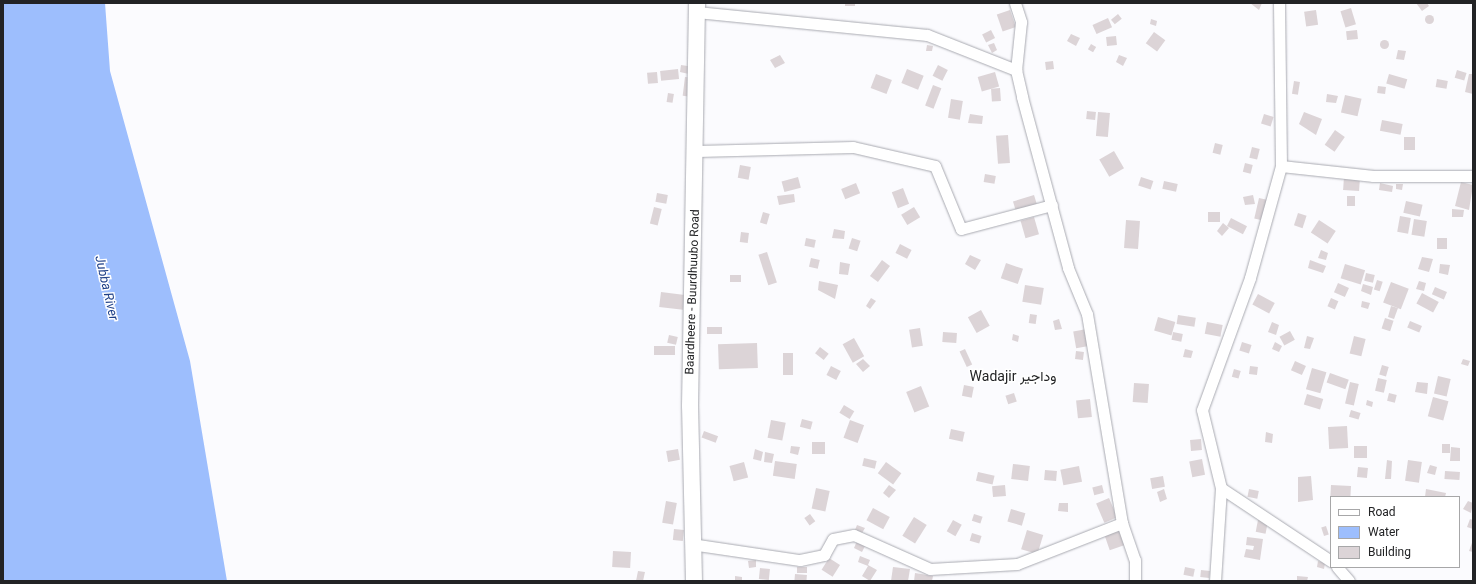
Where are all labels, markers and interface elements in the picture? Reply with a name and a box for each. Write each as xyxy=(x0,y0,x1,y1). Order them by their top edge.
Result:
street label: Baardheere - Buurdhuubo Road xyxy=(683,209,703,375)
water label: Jubba River xyxy=(91,254,121,322)
district label: Wadajir وداجير xyxy=(970,368,1056,384)
legend xyxy=(1330,496,1460,568)
text: Road xyxy=(1368,505,1396,519)
text: Water xyxy=(1368,525,1399,539)
text: Building xyxy=(1368,545,1411,559)

